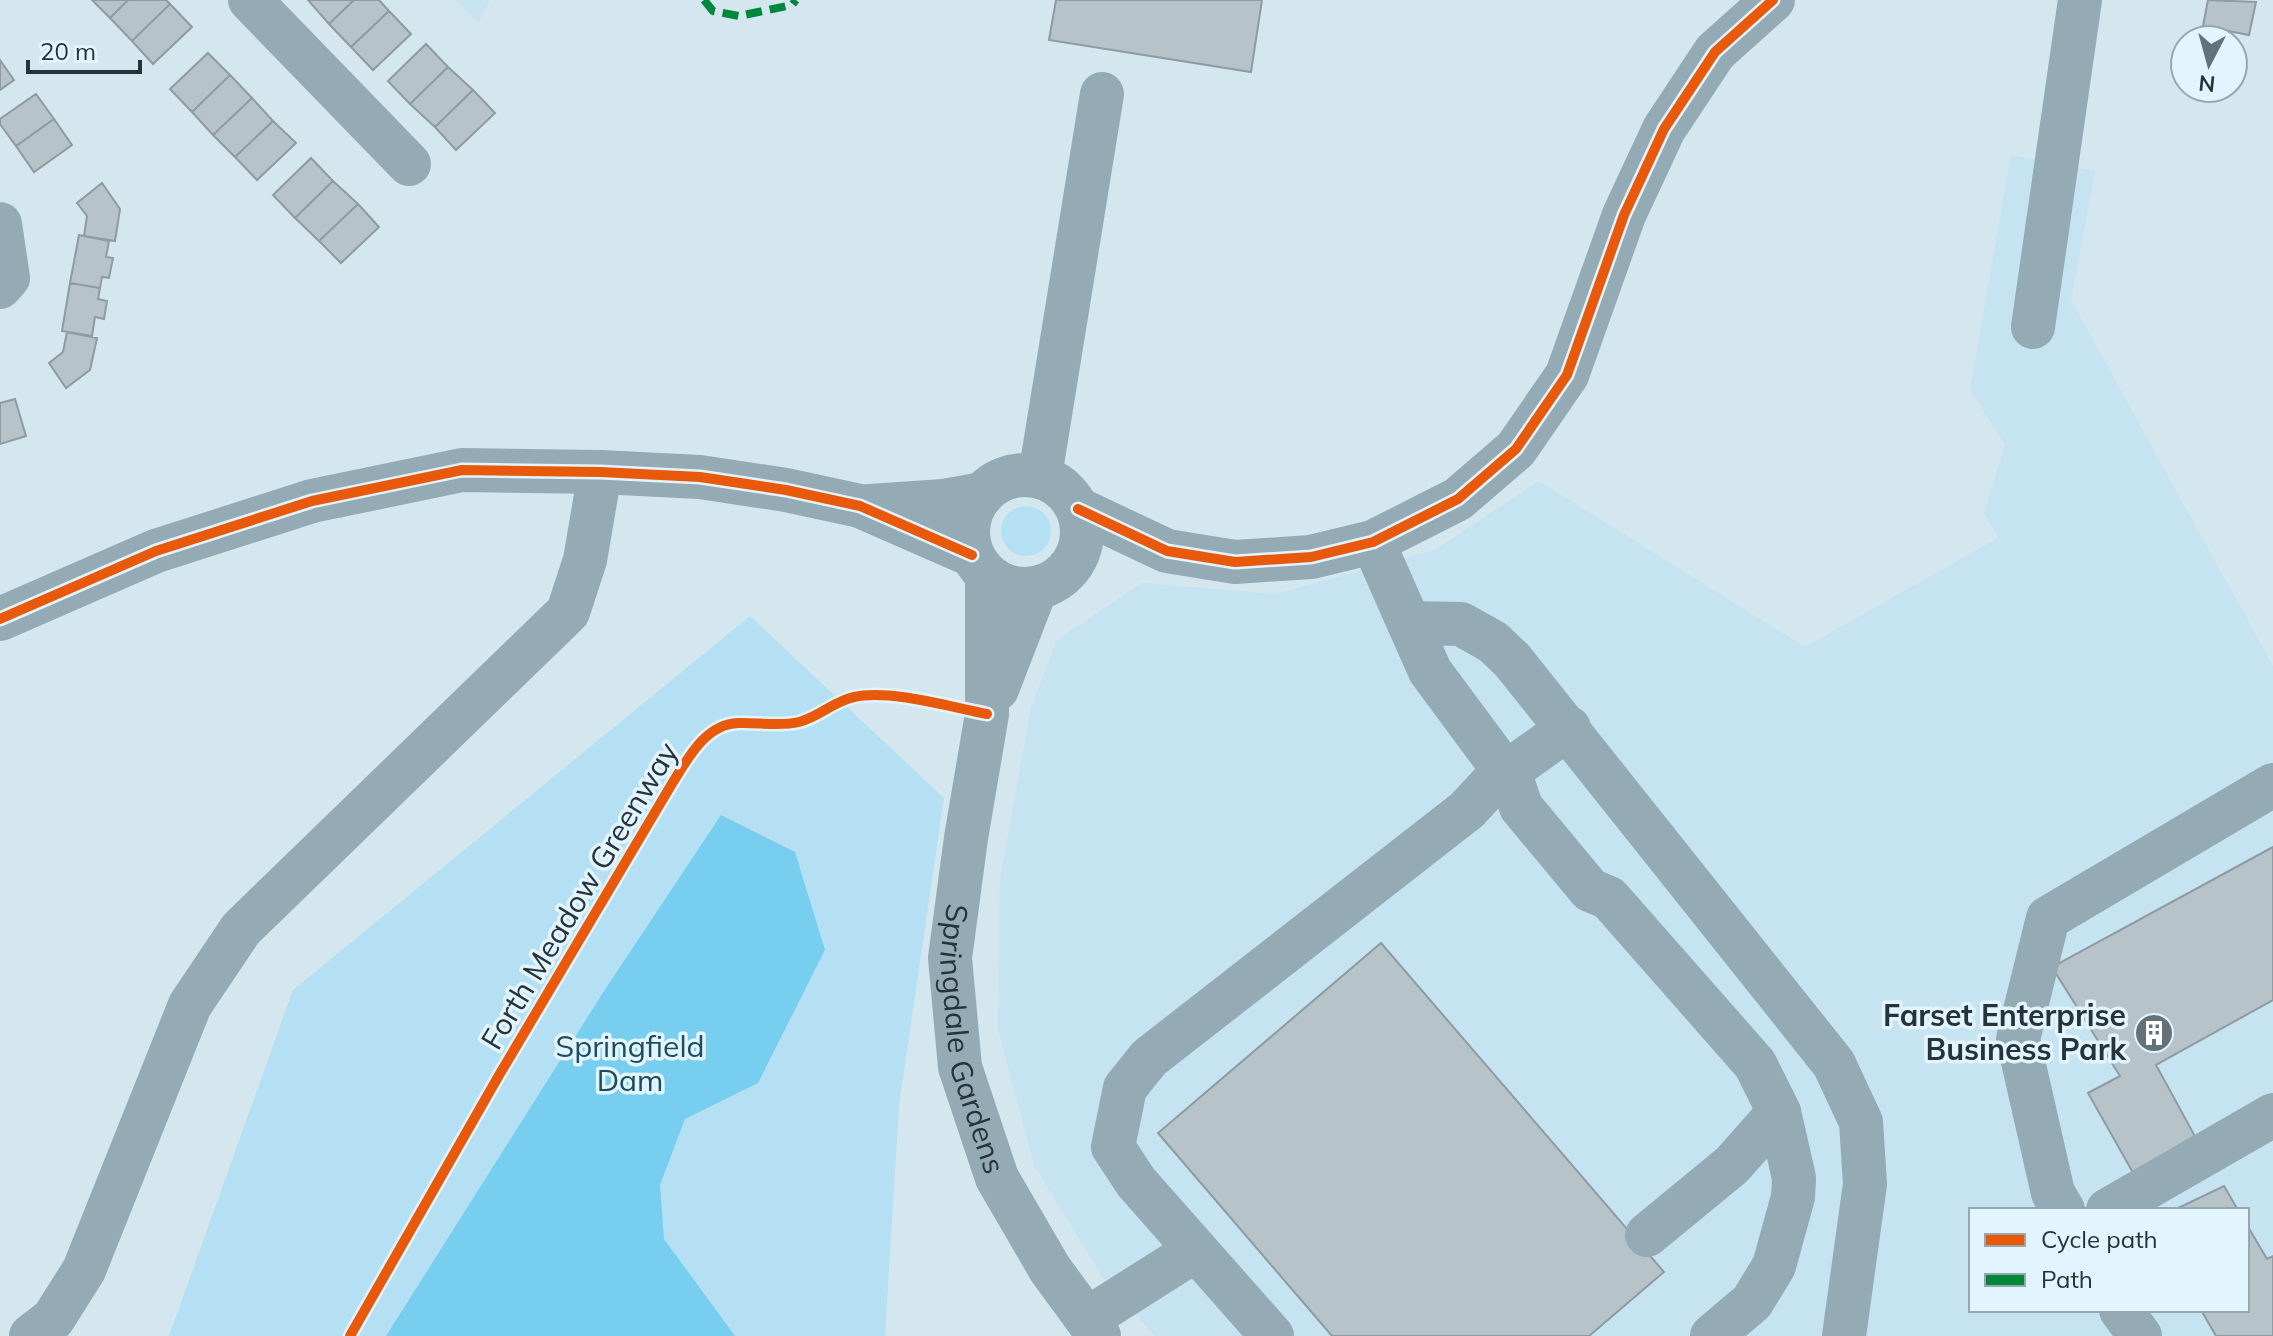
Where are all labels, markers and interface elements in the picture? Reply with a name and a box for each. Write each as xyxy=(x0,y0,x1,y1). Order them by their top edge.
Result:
scale bar xyxy=(28,24,140,74)
north arrow xyxy=(2169,24,2249,104)
text: 20 m xyxy=(40,36,96,66)
text: N xyxy=(2197,69,2217,99)
street label: Forth Meadow Greenway xyxy=(472,735,686,1056)
street label: Springdale Gardens xyxy=(932,902,1014,1178)
place label: Farset Enterprise Business Park xyxy=(1883,996,2127,1068)
building icon: Farset Enterprise Business Park xyxy=(2133,1012,2175,1054)
park label: Springfield Dam xyxy=(555,1027,705,1099)
legend xyxy=(1969,1208,2249,1312)
text: Cycle path xyxy=(2041,1224,2158,1254)
text: Path xyxy=(2041,1264,2093,1294)

